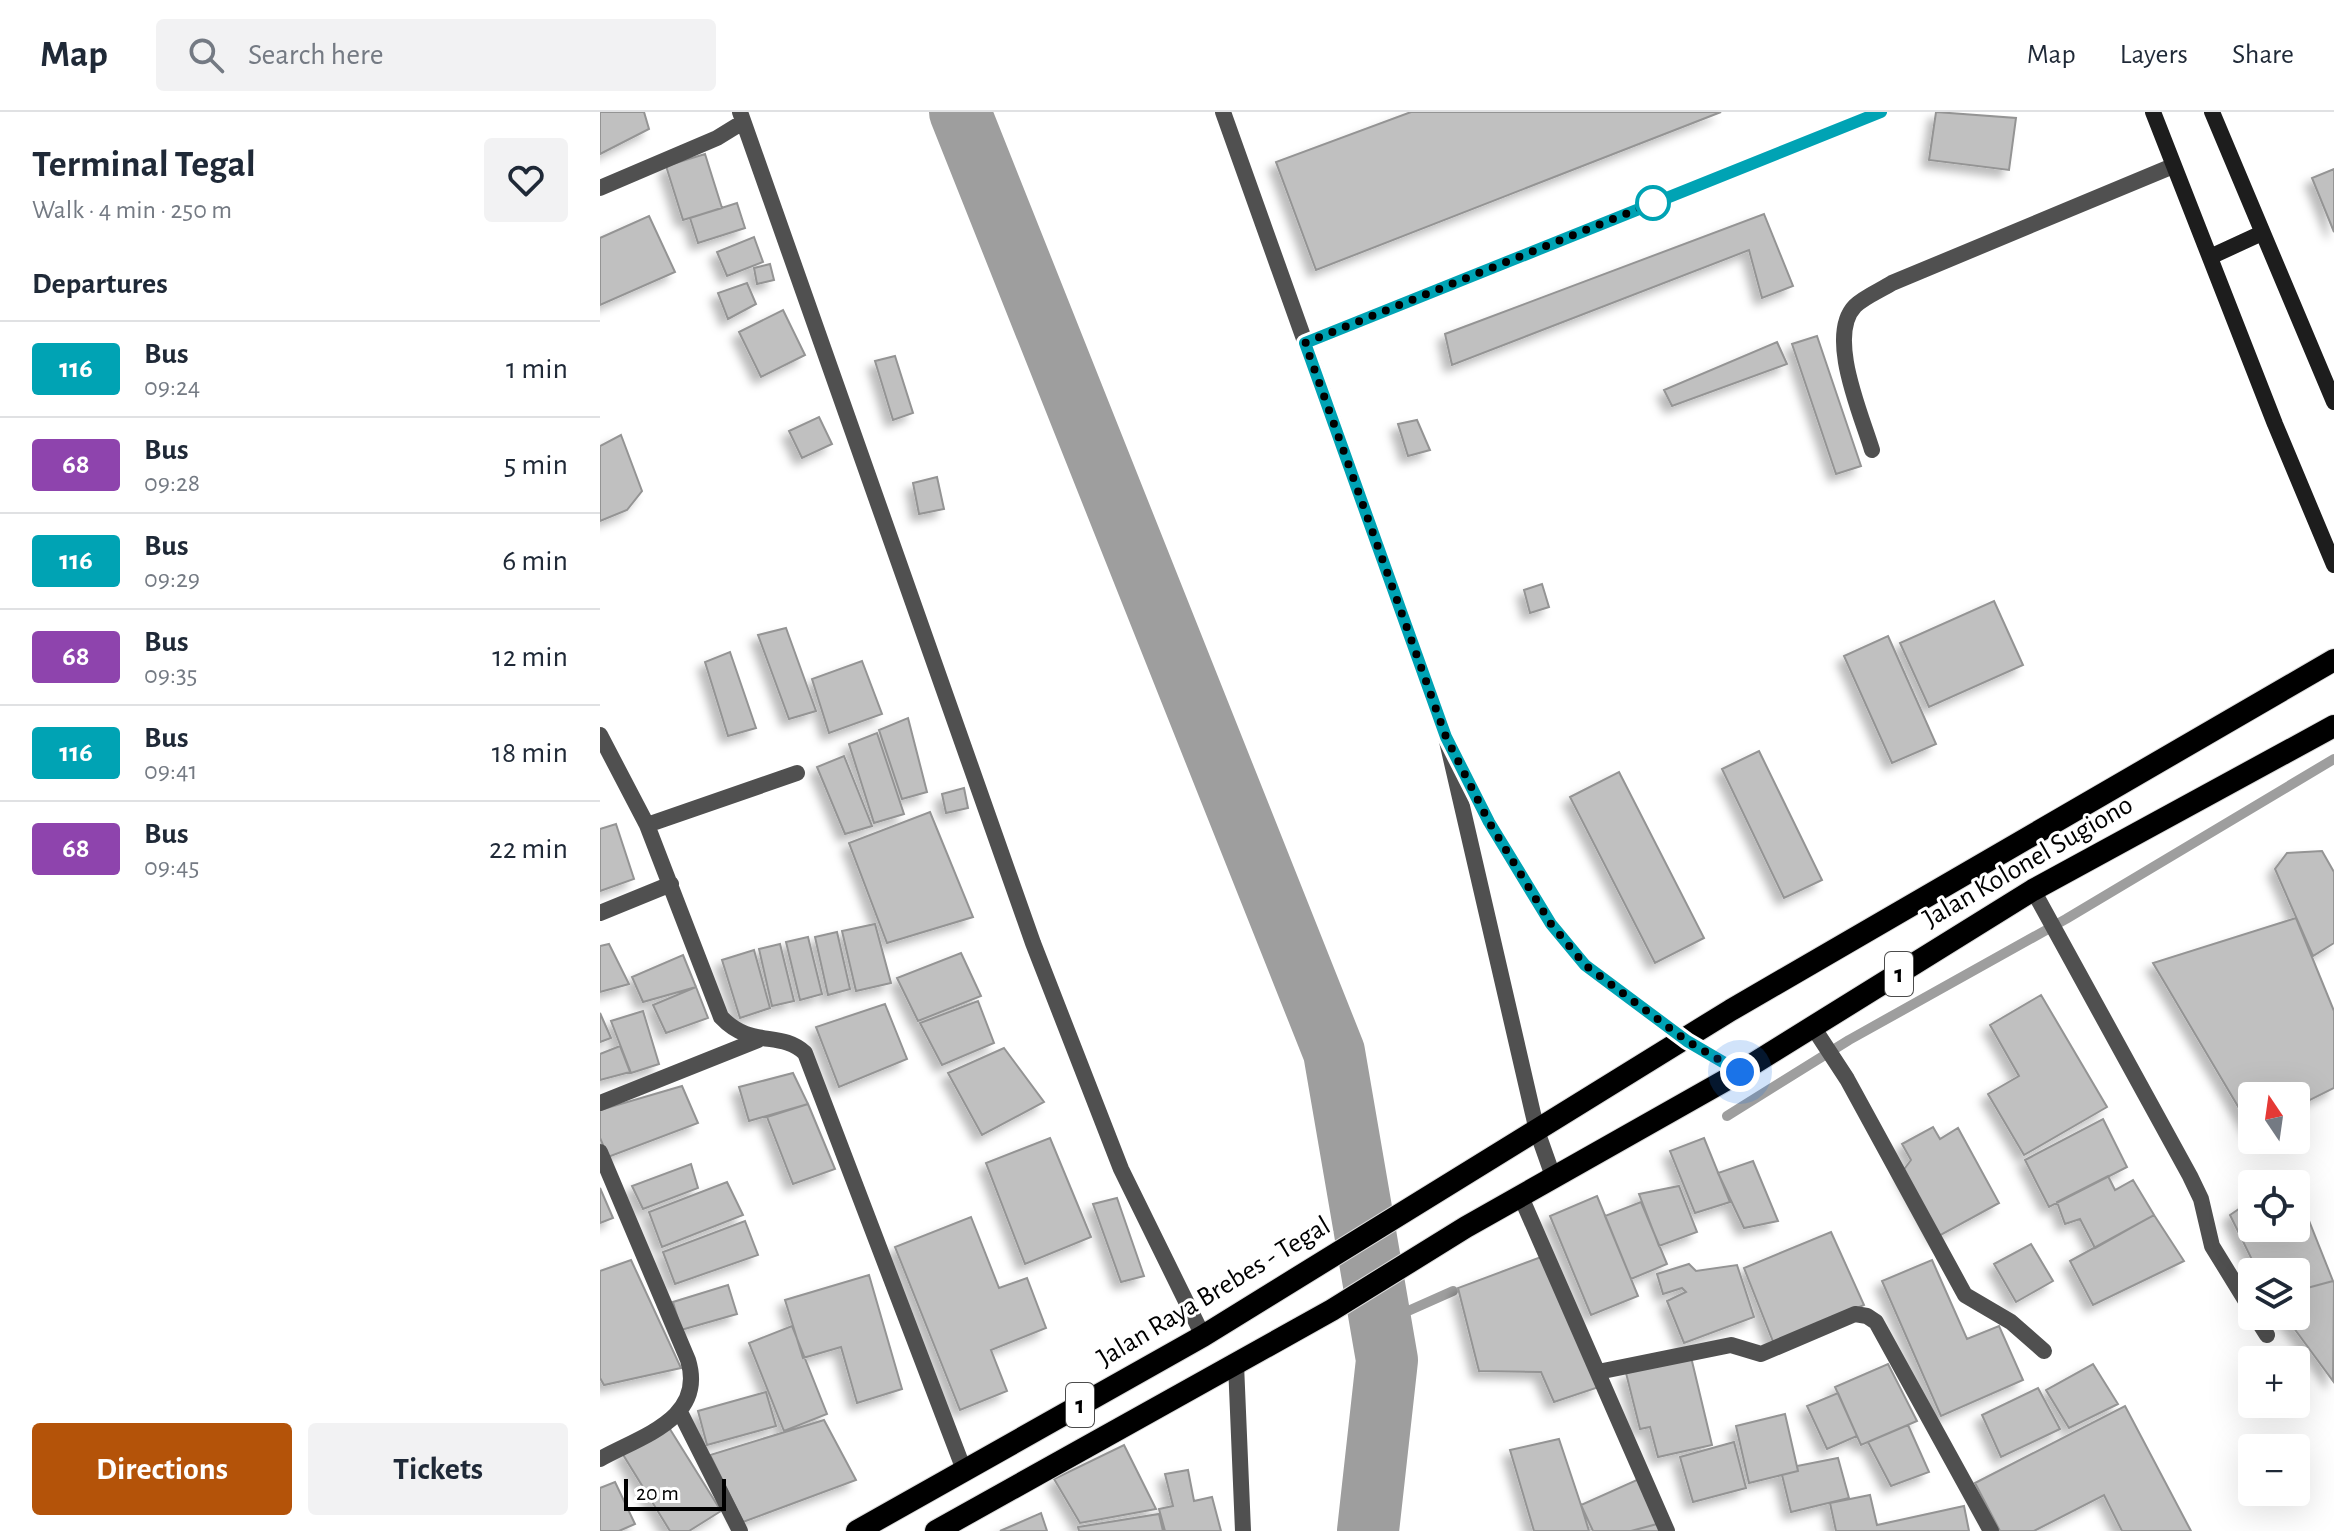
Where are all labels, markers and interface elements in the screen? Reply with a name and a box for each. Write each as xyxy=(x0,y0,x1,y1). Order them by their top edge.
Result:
search box xyxy=(156,19,716,91)
icon: search xyxy=(184,33,228,77)
text: Map xyxy=(40,36,108,74)
text: Search here xyxy=(248,40,384,70)
text: Map xyxy=(2027,41,2076,69)
text: Layers xyxy=(2120,41,2188,69)
text: Share xyxy=(2232,41,2294,69)
button: heart xyxy=(484,138,568,222)
text: Terminal Tegal xyxy=(32,146,256,184)
unlabelled marker xyxy=(1636,186,1670,220)
text: Walk · 4 min · 250 m xyxy=(32,197,232,223)
text: Departures xyxy=(32,269,168,299)
text: Bus xyxy=(144,339,189,369)
text: 1 min xyxy=(506,354,568,384)
text: 116 xyxy=(59,355,93,383)
text: 09:24 xyxy=(144,374,200,400)
text: Bus xyxy=(144,435,189,465)
text: 5 min xyxy=(504,450,568,480)
text: 68 xyxy=(62,451,90,479)
text: 09:28 xyxy=(144,470,200,496)
text: Bus xyxy=(144,531,189,561)
text: 6 min xyxy=(502,546,568,576)
text: 116 xyxy=(59,547,93,575)
text: 09:29 xyxy=(144,566,200,592)
text: Bus xyxy=(144,627,189,657)
text: 12 min xyxy=(492,642,568,672)
text: 68 xyxy=(62,643,90,671)
text: 09:35 xyxy=(144,662,197,688)
text: Bus xyxy=(144,723,189,753)
text: 18 min xyxy=(492,738,568,768)
text: 116 xyxy=(59,739,93,767)
text: 09:41 xyxy=(144,758,197,784)
street label: Jalan Kolonel Sugiono xyxy=(1918,791,2138,933)
text: Bus xyxy=(144,819,189,849)
text: 22 min xyxy=(489,834,568,864)
text: 68 xyxy=(62,835,90,863)
text: 09:45 xyxy=(144,854,199,880)
road number: 1 xyxy=(1885,952,1913,996)
your location xyxy=(1720,1052,1760,1092)
north arrow xyxy=(2238,1082,2310,1154)
map controls xyxy=(2238,1082,2310,1506)
button: locate xyxy=(2238,1170,2310,1242)
street label: Jalan Raya Brebes - Tegal xyxy=(1093,1211,1335,1373)
button: layers xyxy=(2238,1258,2310,1330)
button: + xyxy=(2238,1346,2310,1418)
road number: 1 xyxy=(1066,1383,1094,1427)
button: Directions xyxy=(32,1423,292,1515)
button: Tickets xyxy=(308,1423,568,1515)
button: − xyxy=(2238,1434,2310,1506)
scale bar xyxy=(624,1475,726,1511)
text: 20 m xyxy=(636,1482,679,1504)

